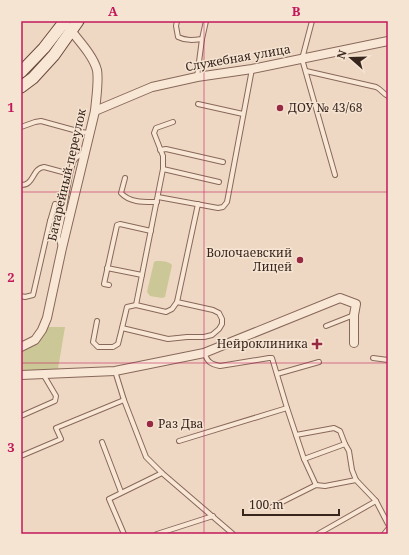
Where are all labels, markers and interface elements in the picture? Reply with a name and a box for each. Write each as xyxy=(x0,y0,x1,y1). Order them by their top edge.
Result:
text: A xyxy=(108,2,118,20)
text: B xyxy=(292,2,301,20)
north arrow xyxy=(331,38,371,78)
street label: Служебная улица xyxy=(184,40,292,75)
text: N xyxy=(333,47,350,61)
text: 1 xyxy=(7,98,15,116)
place label: ДОУ № 43/68 xyxy=(288,99,363,116)
marker: ДОУ № 43/68 xyxy=(275,103,285,113)
street label: Батарейный переулок xyxy=(43,106,90,243)
place label: Волочаевский Лицей xyxy=(206,244,292,275)
marker: Волочаевский Лицей xyxy=(295,255,305,265)
text: 2 xyxy=(7,268,15,286)
place label: Нейроклиника xyxy=(217,335,308,352)
marker: Нейроклиника xyxy=(311,338,323,350)
place label: Раз Два xyxy=(158,415,204,432)
marker: Раз Два xyxy=(145,419,155,429)
text: 3 xyxy=(7,438,15,456)
scale bar xyxy=(243,491,339,517)
text: 100 m xyxy=(249,496,284,513)

